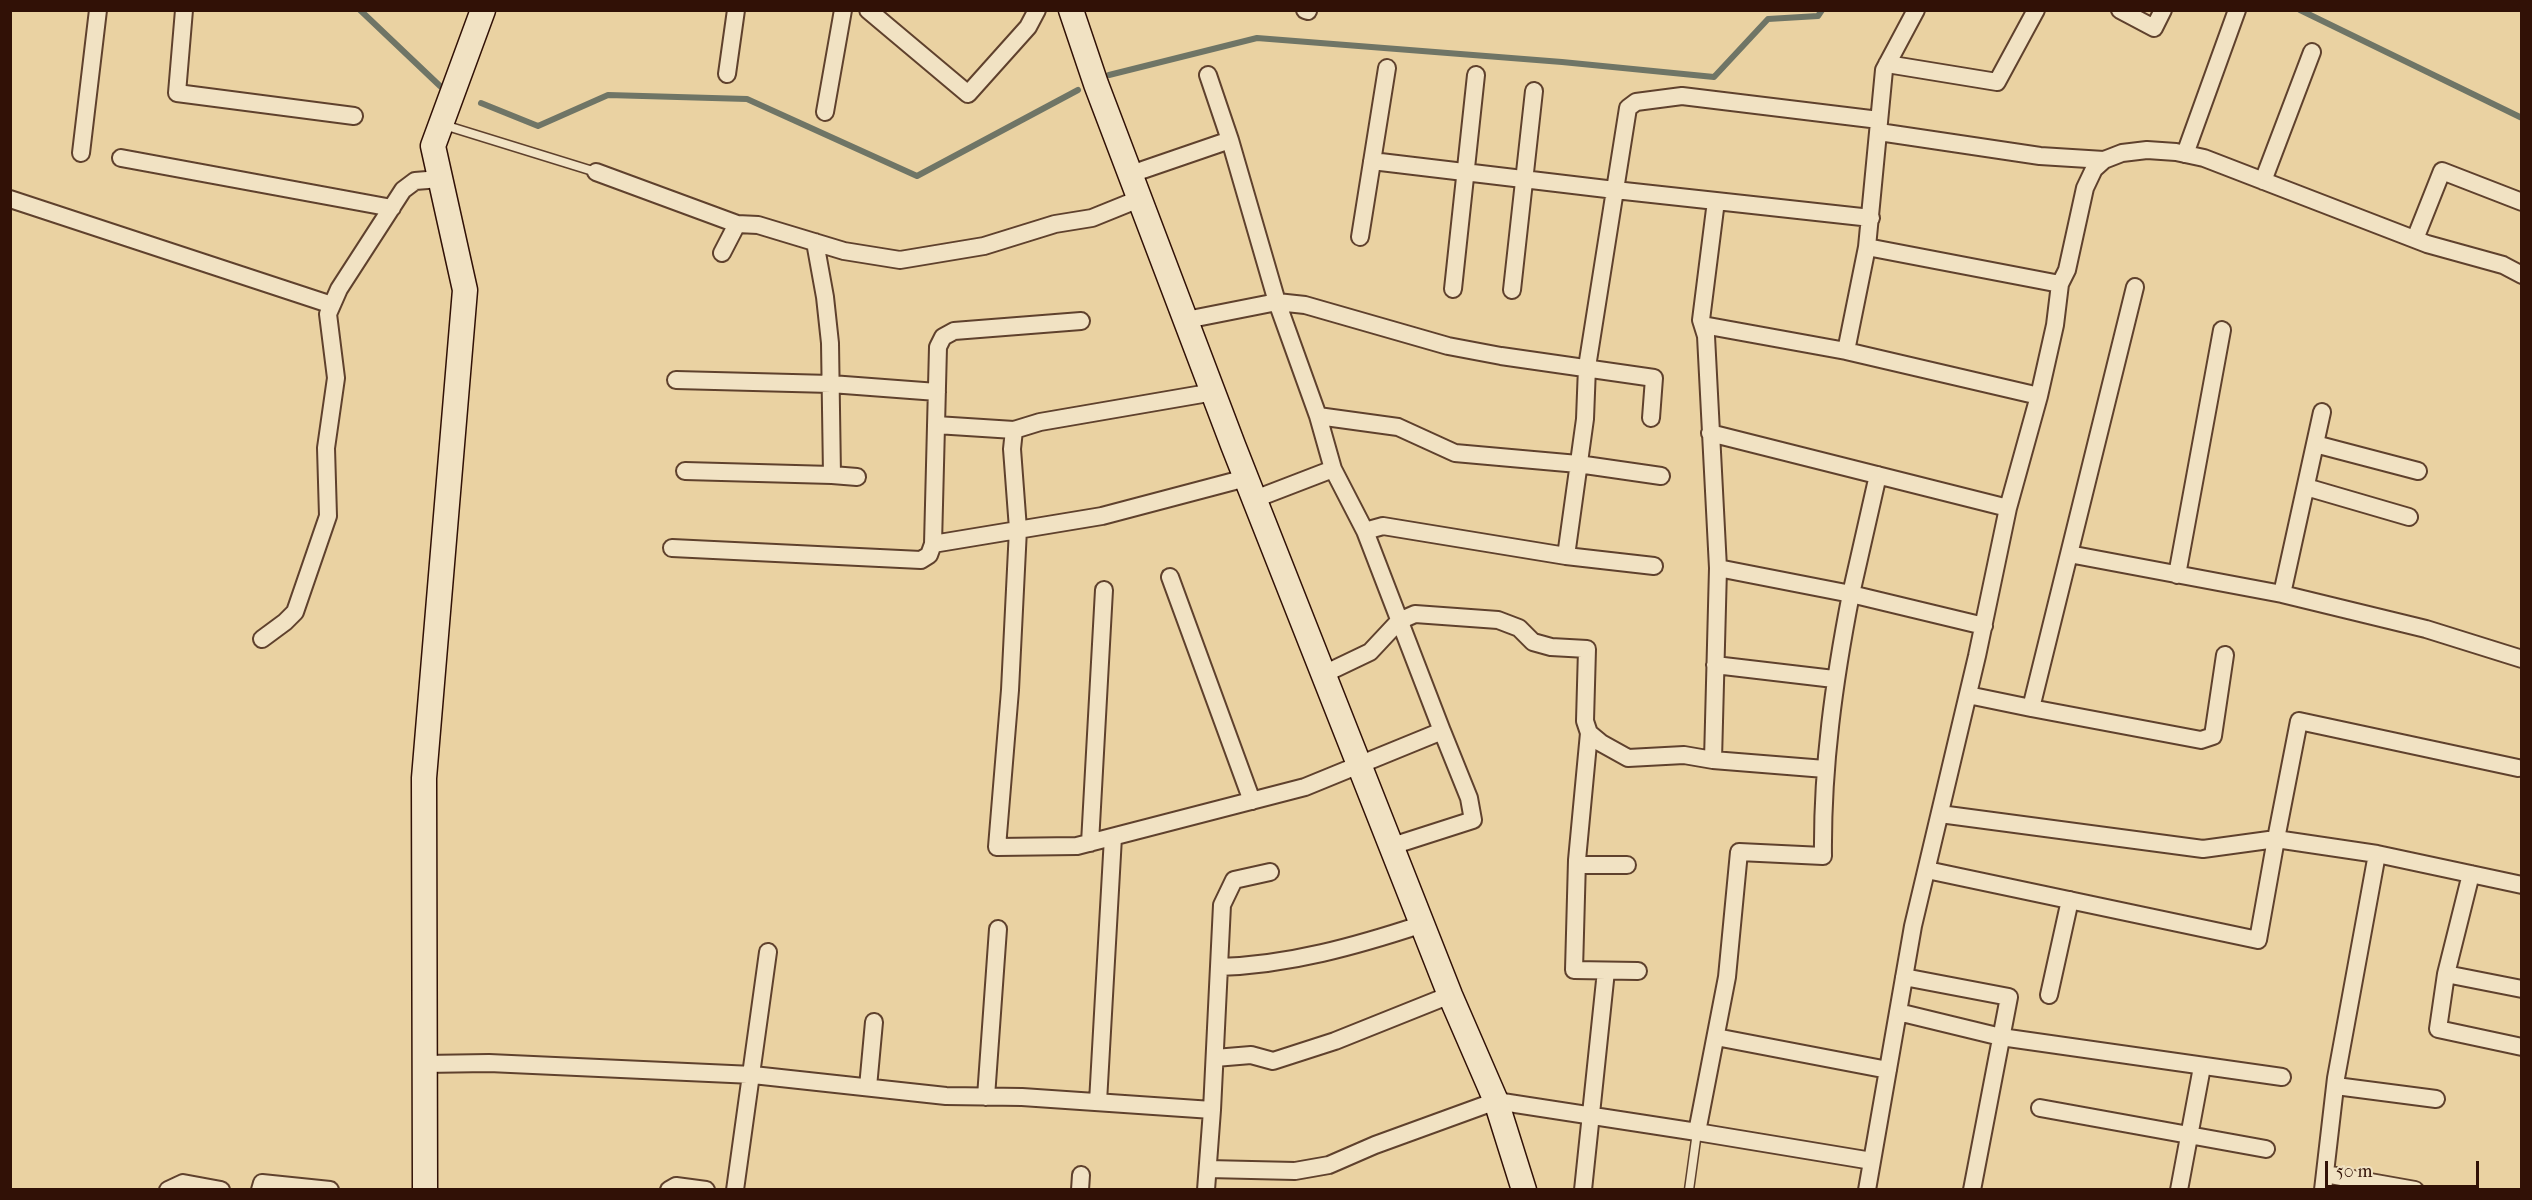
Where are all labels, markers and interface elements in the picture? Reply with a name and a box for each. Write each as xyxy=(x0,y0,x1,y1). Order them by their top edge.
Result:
scale bar xyxy=(2328,1149,2482,1187)
text: 50 m xyxy=(2336,1161,2372,1182)

